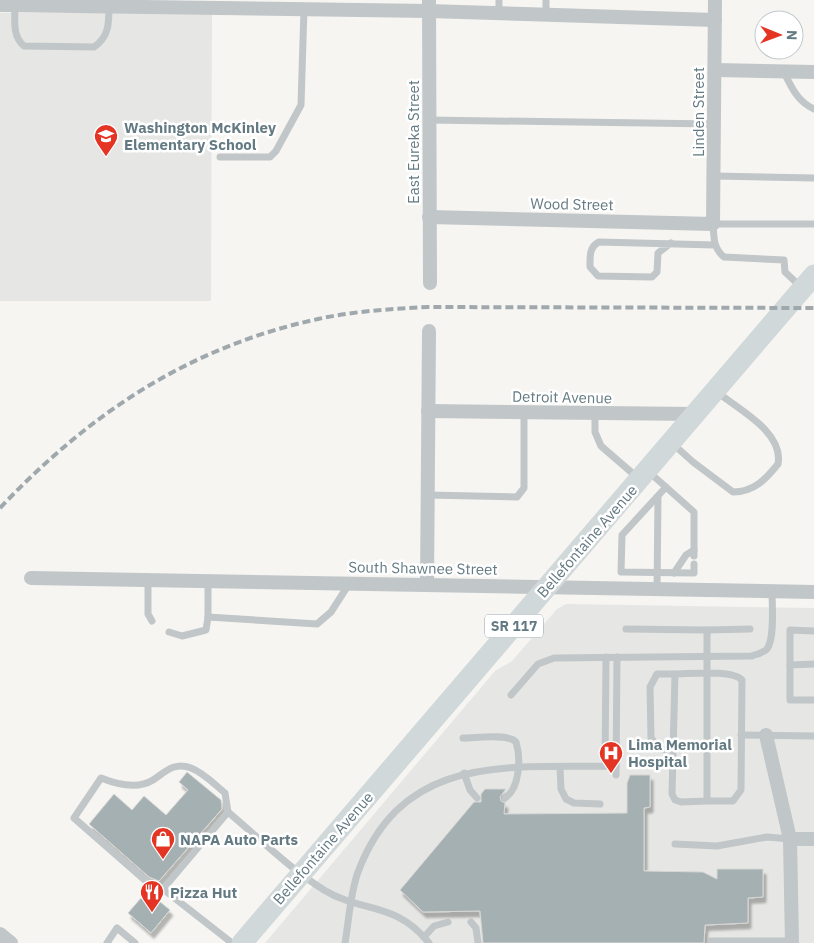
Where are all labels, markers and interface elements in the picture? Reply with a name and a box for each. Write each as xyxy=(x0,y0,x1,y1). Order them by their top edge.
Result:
north arrow xyxy=(754,10,804,60)
text: N xyxy=(783,30,801,40)
street label: Linden Street xyxy=(689,67,708,157)
street label: East Eureka Street xyxy=(404,80,423,204)
place label: Washington McKinley Elementary School xyxy=(124,118,276,154)
school or university icon: Washington McKinley Elementary School xyxy=(93,123,119,157)
street label: Wood Street xyxy=(530,194,614,214)
street label: Detroit Avenue xyxy=(512,387,612,407)
street label: Bellefontaine Avenue xyxy=(533,481,641,601)
street label: South Shawnee Street xyxy=(348,557,498,579)
road number: SR 117 xyxy=(485,614,543,638)
place label: Lima Memorial Hospital xyxy=(628,735,732,771)
hospital icon: Lima Memorial Hospital xyxy=(598,740,624,774)
street label: Bellefontaine Avenue xyxy=(269,788,377,908)
shop icon: NAPA Auto Parts xyxy=(150,826,176,860)
place label: NAPA Auto Parts xyxy=(180,830,299,849)
restaurant icon: Pizza Hut xyxy=(139,879,165,913)
place label: Pizza Hut xyxy=(170,883,238,902)

